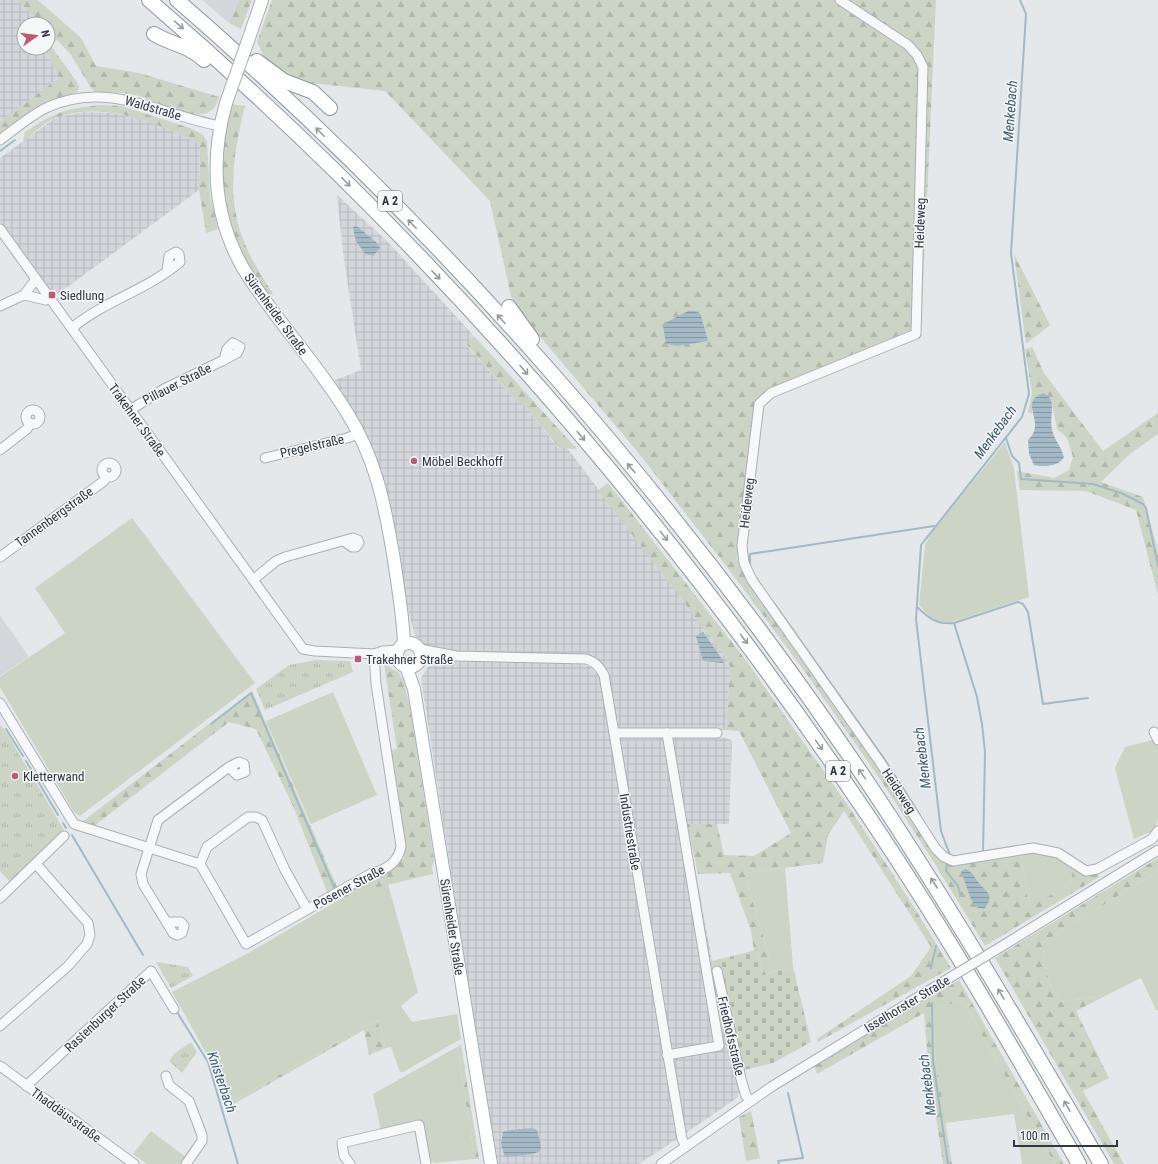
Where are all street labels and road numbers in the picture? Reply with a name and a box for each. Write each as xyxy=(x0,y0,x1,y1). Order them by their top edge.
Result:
street label: Waldstraße xyxy=(123,93,183,123)
road number: A 2 xyxy=(378,191,402,211)
street label: Heideweg xyxy=(912,197,928,249)
street label: Sürenheider Straße xyxy=(241,270,311,358)
street label: Pillauer Straße xyxy=(140,360,214,408)
street label: Trakehner Straße xyxy=(105,380,169,460)
street label: Pregelstraße xyxy=(279,431,345,461)
street label: Heideweg xyxy=(736,477,758,529)
street label: Tannenbergstraße xyxy=(12,484,96,550)
road number: A 2 xyxy=(826,761,850,781)
street label: Heideweg xyxy=(879,766,919,816)
street label: Industriestraße xyxy=(617,792,643,872)
street label: Posener Straße xyxy=(311,862,387,912)
street label: Sürenheider Straße xyxy=(437,878,467,976)
street label: Rastenburger Straße xyxy=(62,973,148,1055)
street label: Isselhorster Straße xyxy=(861,973,953,1035)
street label: Friedhofsstraße xyxy=(715,995,747,1077)
street label: Thaddäusstraße xyxy=(28,1084,104,1146)

